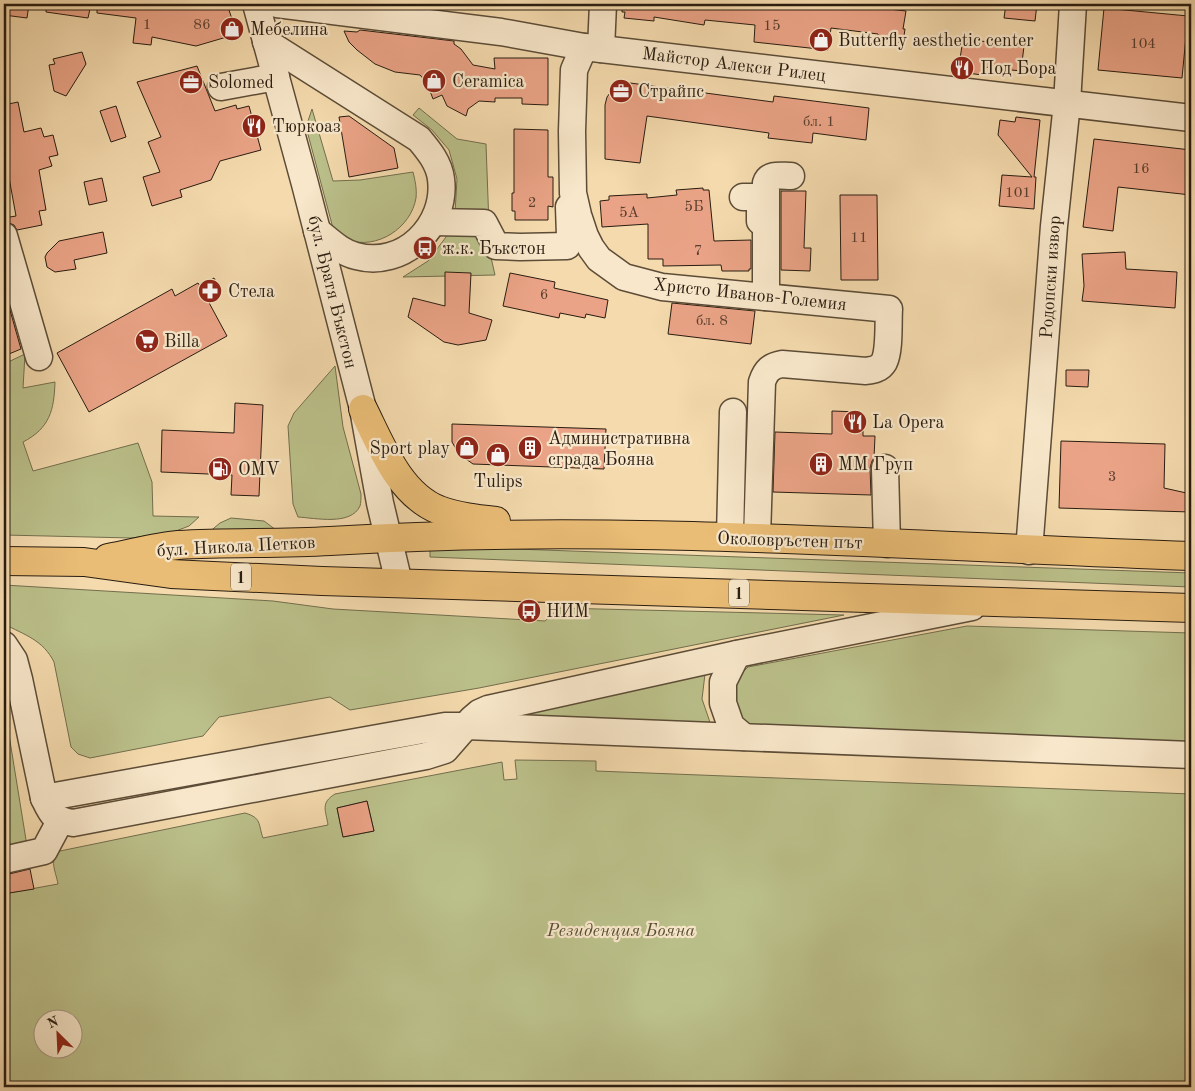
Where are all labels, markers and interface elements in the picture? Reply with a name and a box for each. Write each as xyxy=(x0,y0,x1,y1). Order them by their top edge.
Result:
shop icon: Мебелина xyxy=(219,16,245,42)
house number: 1 xyxy=(143,18,151,33)
house number: 86 xyxy=(193,18,211,33)
house number: 15 xyxy=(763,19,781,34)
place label: Мебелина xyxy=(250,21,328,39)
shop icon: Butterfly aesthetic center xyxy=(808,27,834,53)
place label: Butterfly aesthetic center xyxy=(838,32,1034,50)
house number: 104 xyxy=(1130,37,1156,52)
street label: Майстор Алекси Рилец xyxy=(641,45,827,85)
restaurant icon: Под Бора xyxy=(949,55,975,81)
place label: Под Бора xyxy=(980,60,1056,78)
shop icon: Ceramica xyxy=(421,68,447,94)
office icon: Solomed xyxy=(178,69,204,95)
place label: Ceramica xyxy=(452,73,525,91)
place label: Solomed xyxy=(208,74,274,92)
office icon: Страйпс xyxy=(608,78,634,104)
place label: Страйпс xyxy=(638,83,704,101)
restaurant icon: Тюркоаз xyxy=(241,113,267,139)
house number: бл. 1 xyxy=(803,115,835,130)
place label: Тюркоаз xyxy=(272,118,341,136)
house number: 16 xyxy=(1132,162,1150,177)
house number: 101 xyxy=(1005,186,1031,201)
house number: 2 xyxy=(528,196,536,211)
house number: 5Б xyxy=(684,200,704,215)
house number: 5А xyxy=(619,206,640,221)
street label: бул. Братя Бъкстон xyxy=(304,214,360,371)
street label: Родопски извор xyxy=(1038,215,1064,339)
house number: 11 xyxy=(850,231,868,246)
bus stop icon: ж.к. Бъкстон xyxy=(412,235,438,261)
place label: ж.к. Бъкстон xyxy=(442,240,546,258)
house number: 7 xyxy=(694,244,702,259)
street label: Христо Иванов-Големия xyxy=(652,276,848,314)
pharmacy icon: Стела xyxy=(197,278,223,304)
place label: Стела xyxy=(228,283,275,301)
house number: 6 xyxy=(540,288,548,303)
house number: бл. 8 xyxy=(696,314,728,329)
supermarket icon: Billa xyxy=(134,328,160,354)
place label: Billa xyxy=(164,333,200,351)
restaurant icon: La Opera xyxy=(842,409,868,435)
place label: La Opera xyxy=(872,414,945,432)
place label: Административна сграда Бояна xyxy=(548,430,690,469)
shop icon: Sport play xyxy=(454,435,480,461)
building icon: Административна сграда Бояна xyxy=(517,435,543,461)
place label: Sport play xyxy=(370,440,450,458)
shop icon: Tulips xyxy=(485,442,511,468)
building icon: ММ Груп xyxy=(808,451,834,477)
fuel station icon: OMV xyxy=(207,456,233,482)
place label: ММ Груп xyxy=(838,456,913,474)
place label: OMV xyxy=(238,461,280,479)
house number: 3 xyxy=(1108,470,1116,485)
place label: Tulips xyxy=(473,473,523,491)
street label: Околовръстен път xyxy=(717,529,863,553)
street label: бул. Никола Петков xyxy=(156,534,316,560)
road number: 1 xyxy=(231,564,251,590)
road number: 1 xyxy=(729,580,749,606)
bus stop icon: НИМ xyxy=(516,598,542,624)
place label: НИМ xyxy=(546,603,589,621)
park label: Резиденция Бояна xyxy=(546,922,696,940)
north arrow xyxy=(32,1008,82,1058)
text: N xyxy=(45,1014,61,1032)

